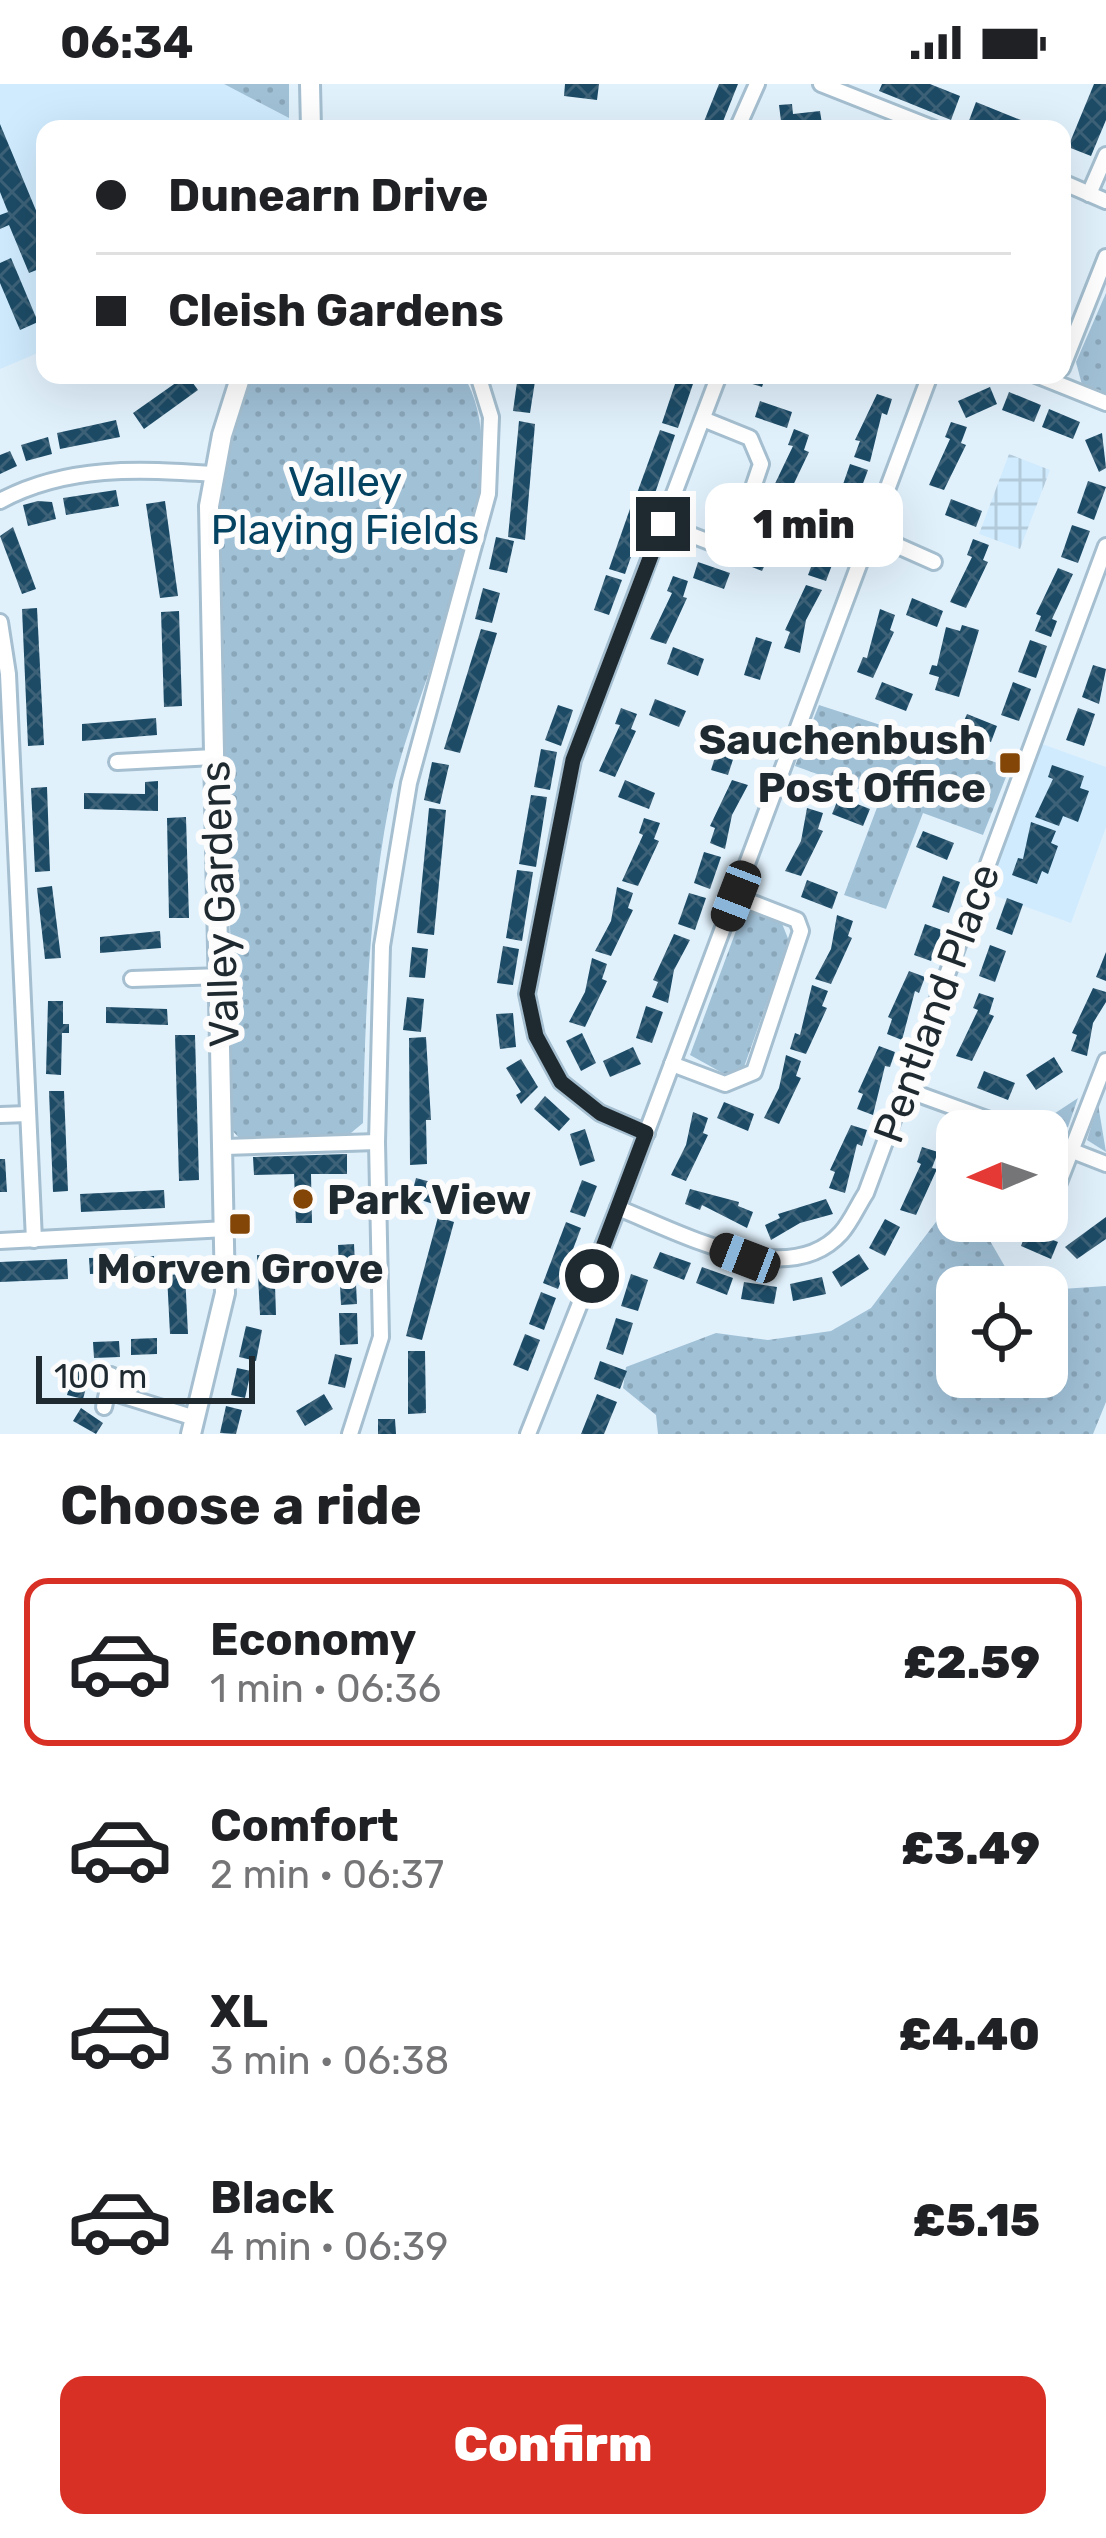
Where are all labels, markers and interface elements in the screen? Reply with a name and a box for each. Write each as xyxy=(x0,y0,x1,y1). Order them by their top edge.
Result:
text: 06:34 xyxy=(60,16,193,69)
text: Dunearn Drive xyxy=(168,169,488,222)
text: Cleish Gardens xyxy=(168,284,504,337)
park label: Valley Playing Fields xyxy=(211,457,479,555)
callout: 1 min xyxy=(705,482,903,566)
route end xyxy=(636,497,690,551)
text: 1 min xyxy=(753,502,855,548)
place label: Sauchenbush Post Office xyxy=(698,715,986,813)
marker: Sauchenbush Post Office xyxy=(997,750,1023,776)
street label: Valley Gardens xyxy=(190,760,250,1048)
car xyxy=(706,856,766,936)
street label: Pentland Place xyxy=(863,857,1011,1150)
north arrow xyxy=(936,1110,1068,1242)
map controls xyxy=(936,1110,1068,1398)
place label: Park View xyxy=(327,1175,531,1225)
marker: Park View xyxy=(290,1186,316,1212)
marker: Morven Grove xyxy=(227,1211,253,1237)
car xyxy=(705,1228,785,1288)
place label: Morven Grove xyxy=(96,1244,384,1294)
route start xyxy=(565,1249,619,1303)
button: locate xyxy=(936,1266,1068,1398)
scale bar xyxy=(36,1350,255,1403)
text: 100 m xyxy=(54,1357,147,1396)
text: Choose a ride xyxy=(60,1474,422,1538)
icon: car xyxy=(66,1608,174,1716)
text: Economy xyxy=(210,1613,416,1666)
text: £2.59 xyxy=(903,1636,1040,1689)
text: 1 min · 06:36 xyxy=(210,1666,441,1712)
icon: car xyxy=(66,1794,174,1902)
text: Comfort xyxy=(210,1799,399,1852)
text: £3.49 xyxy=(901,1822,1040,1875)
text: 2 min · 06:37 xyxy=(210,1852,444,1898)
icon: car xyxy=(66,1980,174,2088)
text: XL xyxy=(210,1985,268,2038)
text: £4.40 xyxy=(898,2008,1040,2061)
text: 3 min · 06:38 xyxy=(210,2038,449,2084)
icon: car xyxy=(66,2166,174,2274)
text: Black xyxy=(210,2171,334,2224)
text: £5.15 xyxy=(912,2194,1040,2247)
text: 4 min · 06:39 xyxy=(210,2224,448,2270)
button: Confirm xyxy=(60,2376,1046,2514)

